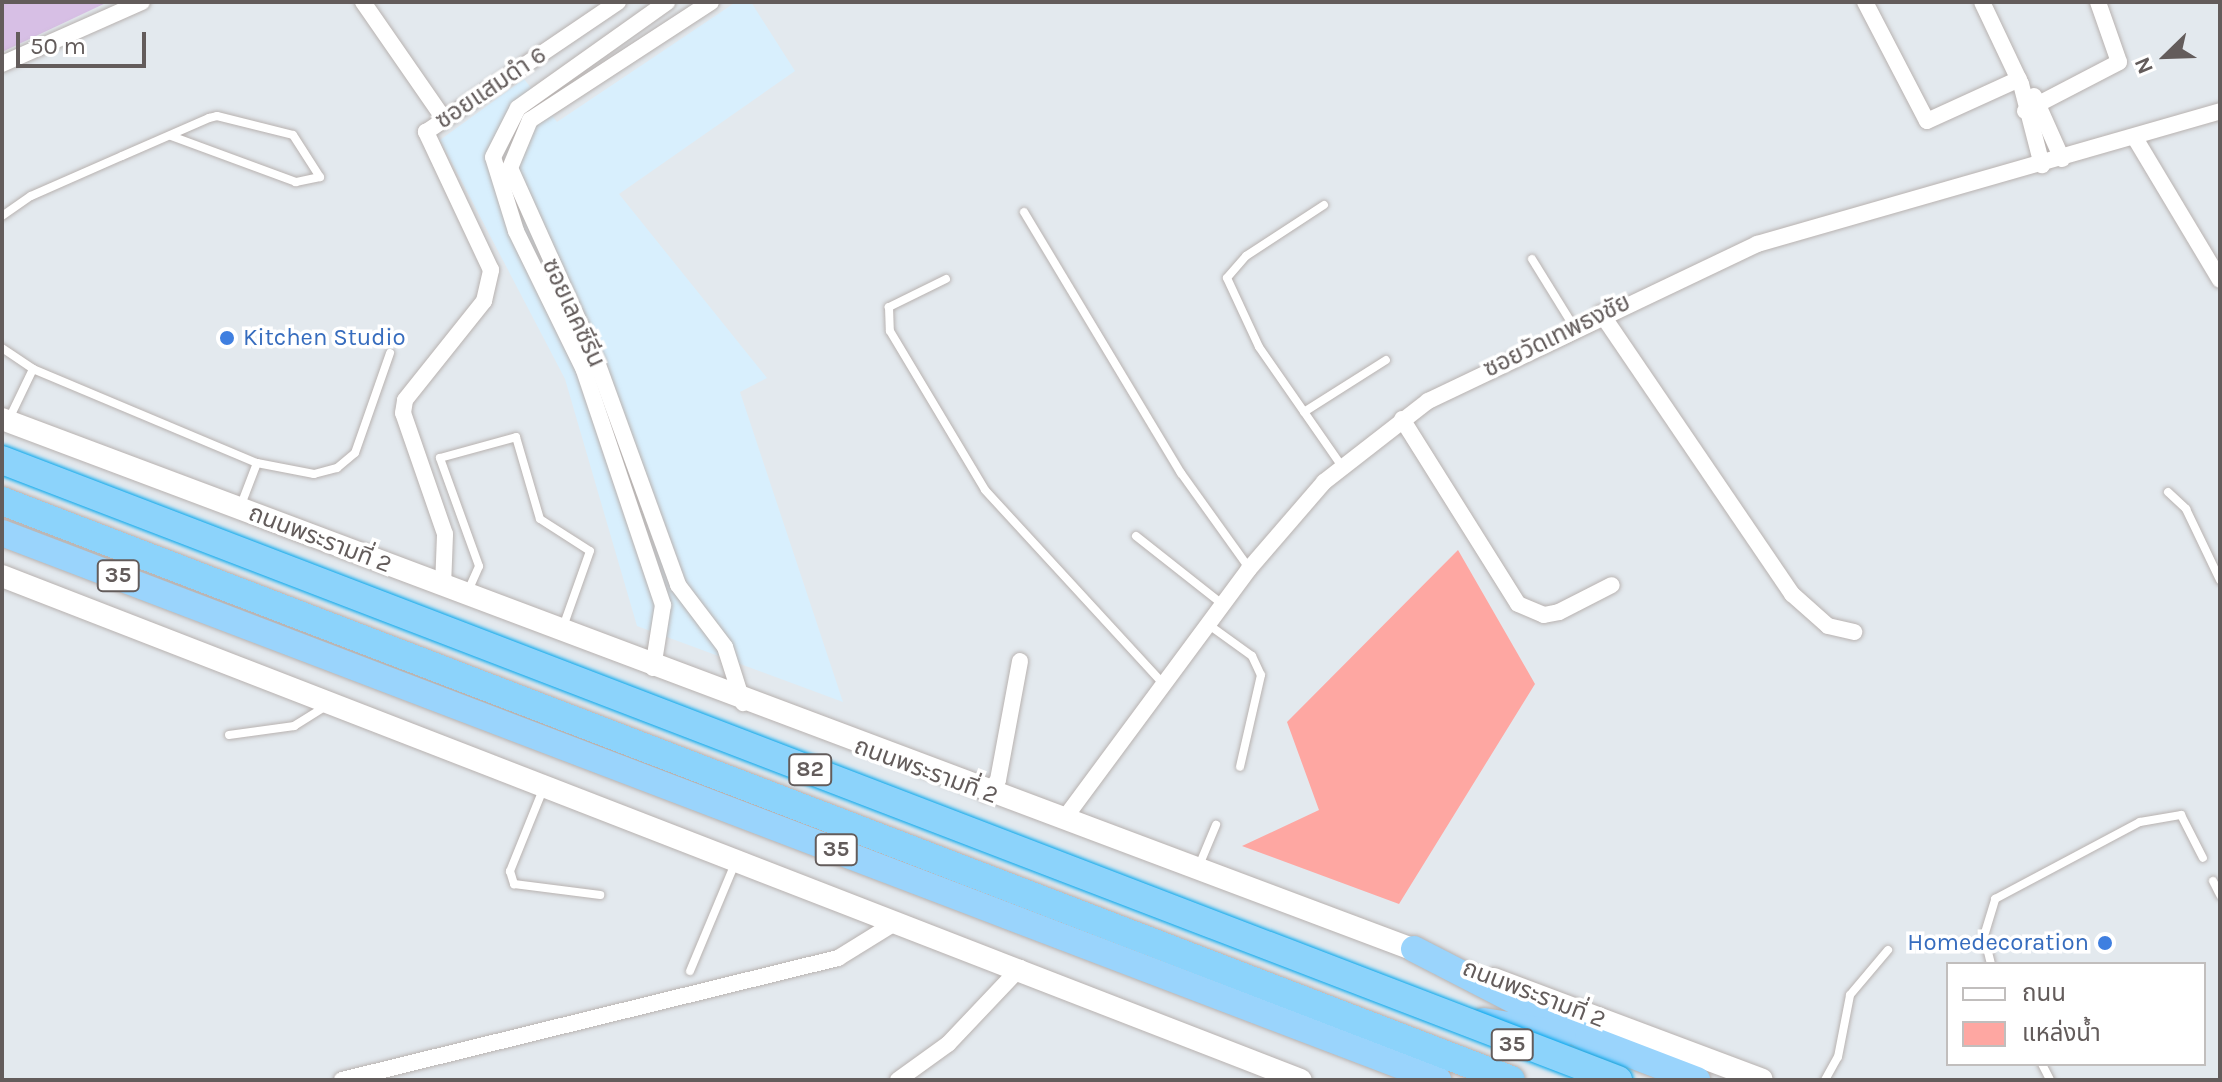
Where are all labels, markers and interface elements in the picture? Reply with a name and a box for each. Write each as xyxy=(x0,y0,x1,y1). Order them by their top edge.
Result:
scale bar xyxy=(20,16,150,66)
north arrow xyxy=(2126,16,2206,96)
text: 50 m xyxy=(30,32,86,60)
street label: ซอยแสมดำ 6 xyxy=(430,40,552,136)
text: N xyxy=(2129,53,2159,78)
street label: ซอยเลคซีรีน xyxy=(535,254,611,372)
street label: ซอยวัดเทพธงชัย xyxy=(1479,288,1635,384)
place label: Kitchen Studio xyxy=(243,324,406,352)
marker: Kitchen Studio xyxy=(218,329,236,347)
street label: ถนนพระรามที่ 2 xyxy=(244,499,396,579)
road number: 35 xyxy=(96,558,140,594)
street label: ถนนพระรามที่ 2 xyxy=(850,732,1002,810)
road number: 82 xyxy=(788,752,832,788)
road number: 35 xyxy=(814,832,858,868)
place label: Homedecoration xyxy=(1907,929,2089,957)
marker: Homedecoration xyxy=(2096,934,2114,952)
street label: ถนนพระรามที่ 2 xyxy=(1458,954,1610,1034)
legend xyxy=(1946,962,2206,1066)
text: ถนน xyxy=(2022,979,2066,1007)
text: แหล่งน้ำ xyxy=(2022,1019,2101,1047)
road number: 35 xyxy=(1490,1027,1534,1063)

